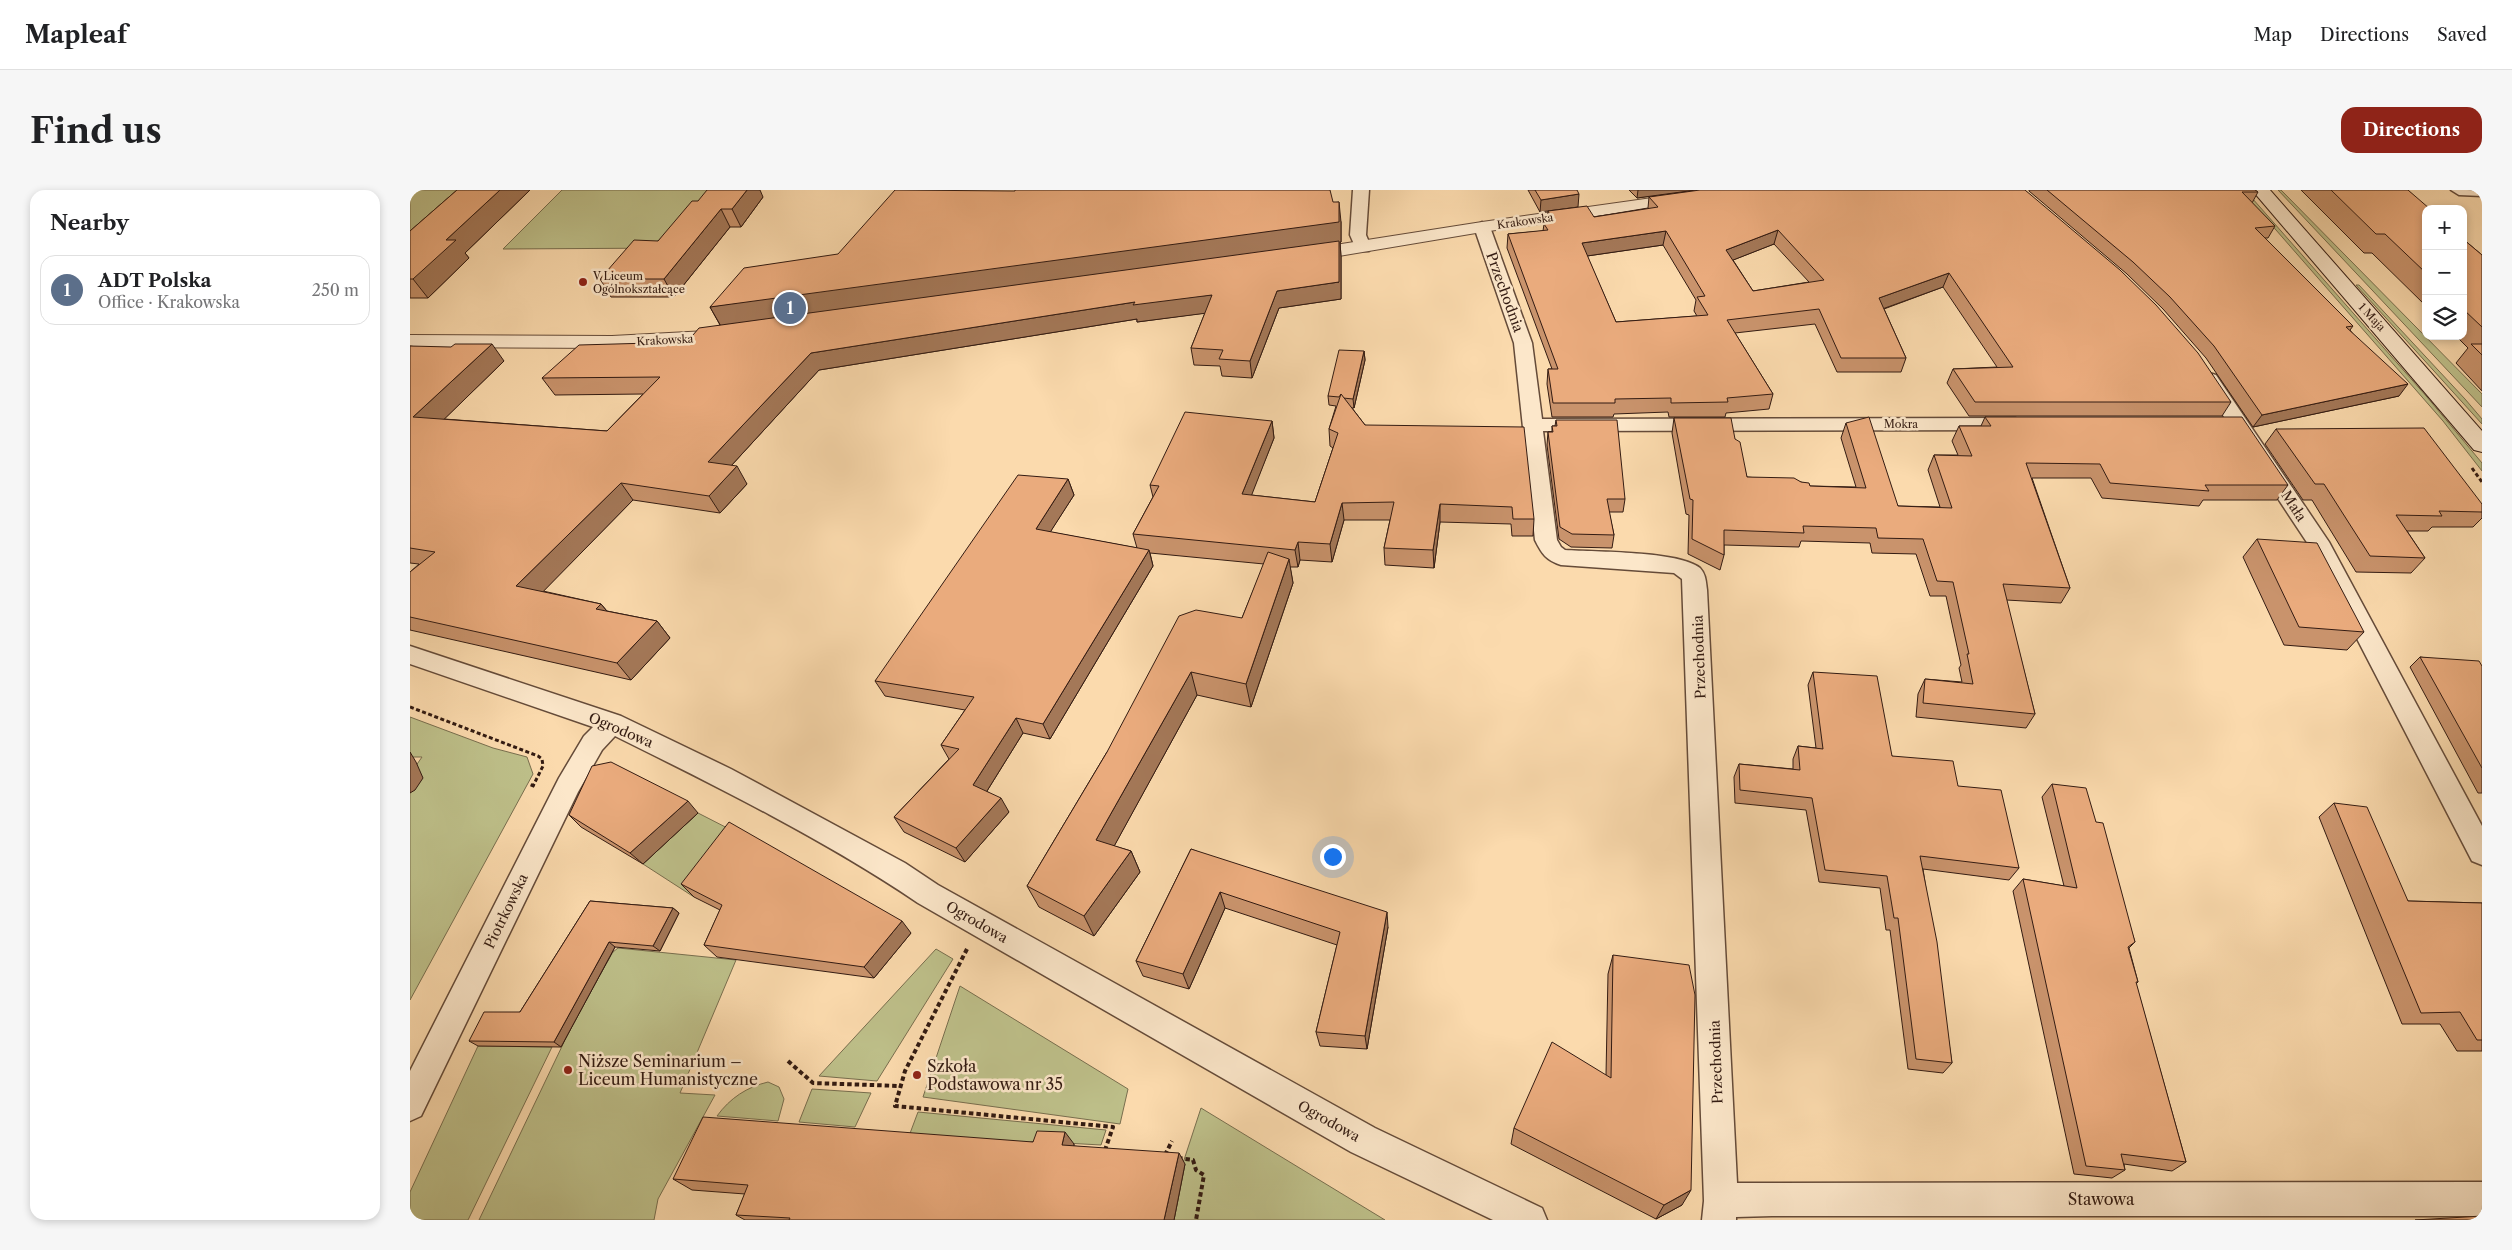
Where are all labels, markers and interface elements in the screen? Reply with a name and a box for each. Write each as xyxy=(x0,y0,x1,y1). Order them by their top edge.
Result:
text: Mapleaf xyxy=(25,20,127,49)
text: Map xyxy=(2253,24,2292,46)
text: Directions xyxy=(2320,24,2409,46)
text: Saved xyxy=(2437,24,2487,46)
button: Directions xyxy=(2341,107,2482,153)
text: Find us xyxy=(30,109,162,152)
map controls xyxy=(2422,205,2467,340)
button: + xyxy=(2422,205,2467,250)
text: Nearby xyxy=(50,210,129,235)
street label: Krakowska xyxy=(1496,210,1554,232)
street label: Przechodnia xyxy=(1482,250,1528,335)
button: − xyxy=(2422,250,2467,295)
text: ADT Polska xyxy=(98,269,212,292)
place label: V Liceum Ogólnokształcące xyxy=(592,269,685,296)
marker: V Liceum Ogólnokształcące xyxy=(577,276,589,288)
text: 1 xyxy=(63,280,71,300)
text: 250 m xyxy=(312,280,359,300)
pin: 1 xyxy=(774,289,806,327)
text: Office · Krakowska xyxy=(98,292,240,312)
button: layers xyxy=(2422,295,2467,340)
street label: 1 Maja xyxy=(2356,300,2389,334)
street label: Krakowska xyxy=(636,332,694,348)
street label: Mokra xyxy=(1884,417,1918,431)
street label: Mała xyxy=(2277,487,2311,525)
street label: Przechodnia xyxy=(1689,614,1709,699)
street label: Ogrodowa xyxy=(586,708,657,752)
your location xyxy=(1320,844,1346,870)
street label: Piotrkowska xyxy=(480,870,532,951)
street label: Ogrodowa xyxy=(943,897,1012,947)
street label: Przechodnia xyxy=(1706,1019,1726,1104)
place label: Niższe Seminarium – Liceum Humanistyczne xyxy=(578,1051,758,1089)
place label: Szkoła Podstawowa nr 35 xyxy=(927,1056,1063,1094)
marker: Niższe Seminarium – Liceum Humanistyczne xyxy=(562,1064,574,1076)
marker: Szkoła Podstawowa nr 35 xyxy=(911,1069,923,1081)
street label: Ogrodowa xyxy=(1295,1097,1364,1146)
street label: Stawowa xyxy=(2068,1189,2135,1209)

